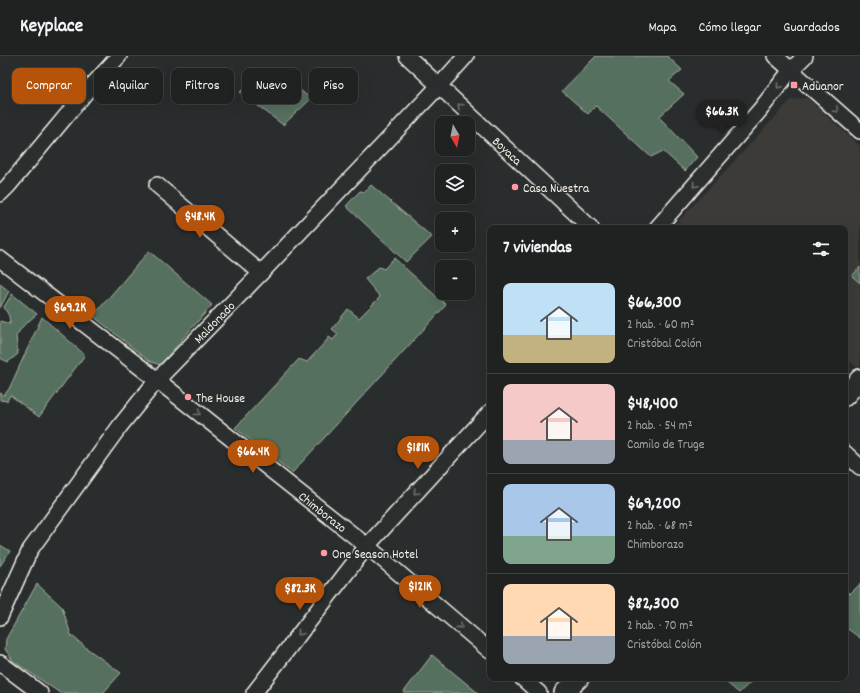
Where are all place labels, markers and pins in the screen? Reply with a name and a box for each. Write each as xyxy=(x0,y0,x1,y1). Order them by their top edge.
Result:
place label: Aduanor xyxy=(802,78,844,97)
marker: Aduanor xyxy=(789,80,799,90)
pin: $66.3K xyxy=(689,100,755,134)
place label: Casa Nuestra xyxy=(523,180,590,199)
marker: Casa Nuestra xyxy=(510,182,520,192)
pin: $48.4K xyxy=(167,205,233,239)
pin: $69.2K xyxy=(37,296,103,330)
place label: The House xyxy=(196,390,245,409)
marker: The House xyxy=(183,392,193,402)
pin: $181K xyxy=(390,436,446,470)
pin: $66.4K xyxy=(220,440,286,474)
place label: One Season Hotel xyxy=(332,546,418,565)
marker: One Season Hotel xyxy=(319,548,329,558)
pin: $121K xyxy=(392,575,448,609)
pin: $82.3K xyxy=(267,577,333,611)

